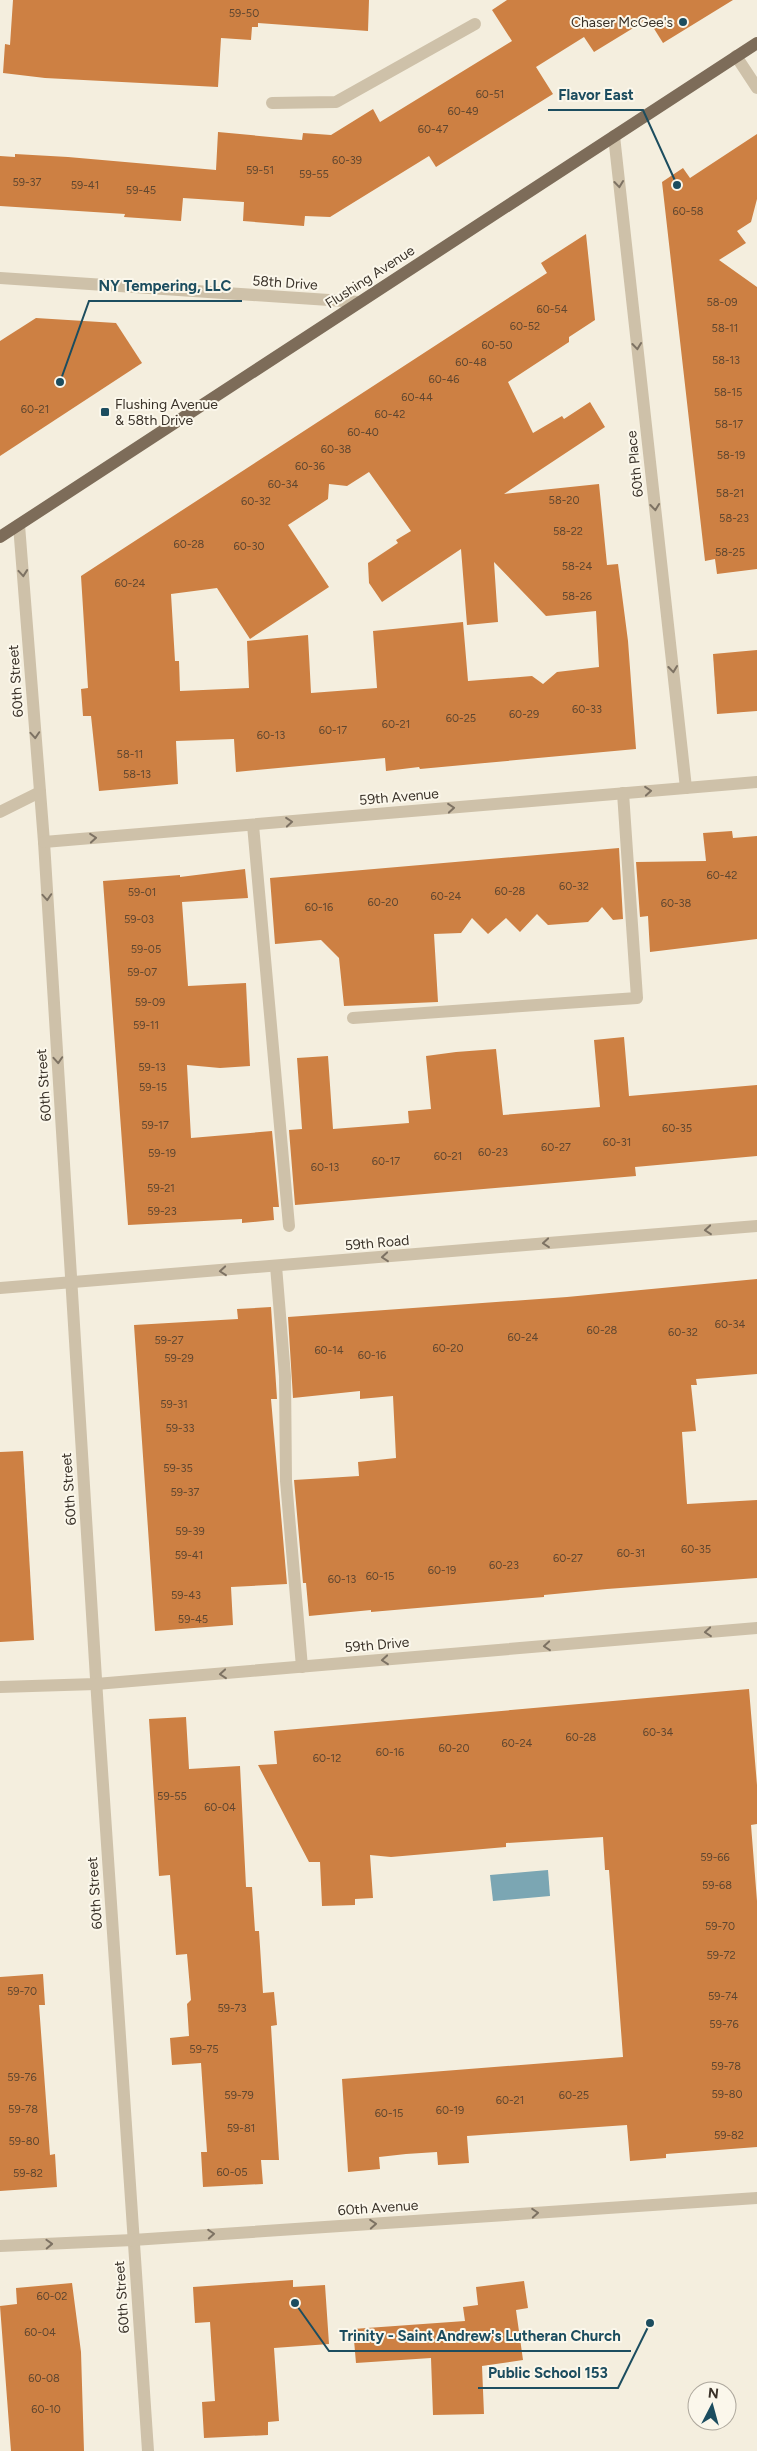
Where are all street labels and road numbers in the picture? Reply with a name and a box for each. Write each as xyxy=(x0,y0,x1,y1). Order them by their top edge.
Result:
street label: Flushing Avenue xyxy=(322,242,418,312)
street label: 58th Drive xyxy=(252,272,319,294)
street label: 60th Place xyxy=(623,429,647,498)
street label: 60th Street xyxy=(5,644,27,718)
street label: 59th Avenue xyxy=(358,785,440,809)
street label: 60th Street xyxy=(33,1048,55,1122)
street label: 59th Road xyxy=(344,1232,410,1254)
street label: 60th Street xyxy=(58,1452,80,1526)
street label: 59th Drive xyxy=(344,1634,410,1656)
street label: 60th Street xyxy=(84,1856,106,1930)
street label: 60th Avenue xyxy=(337,2197,419,2219)
street label: 60th Street xyxy=(111,2260,133,2334)

